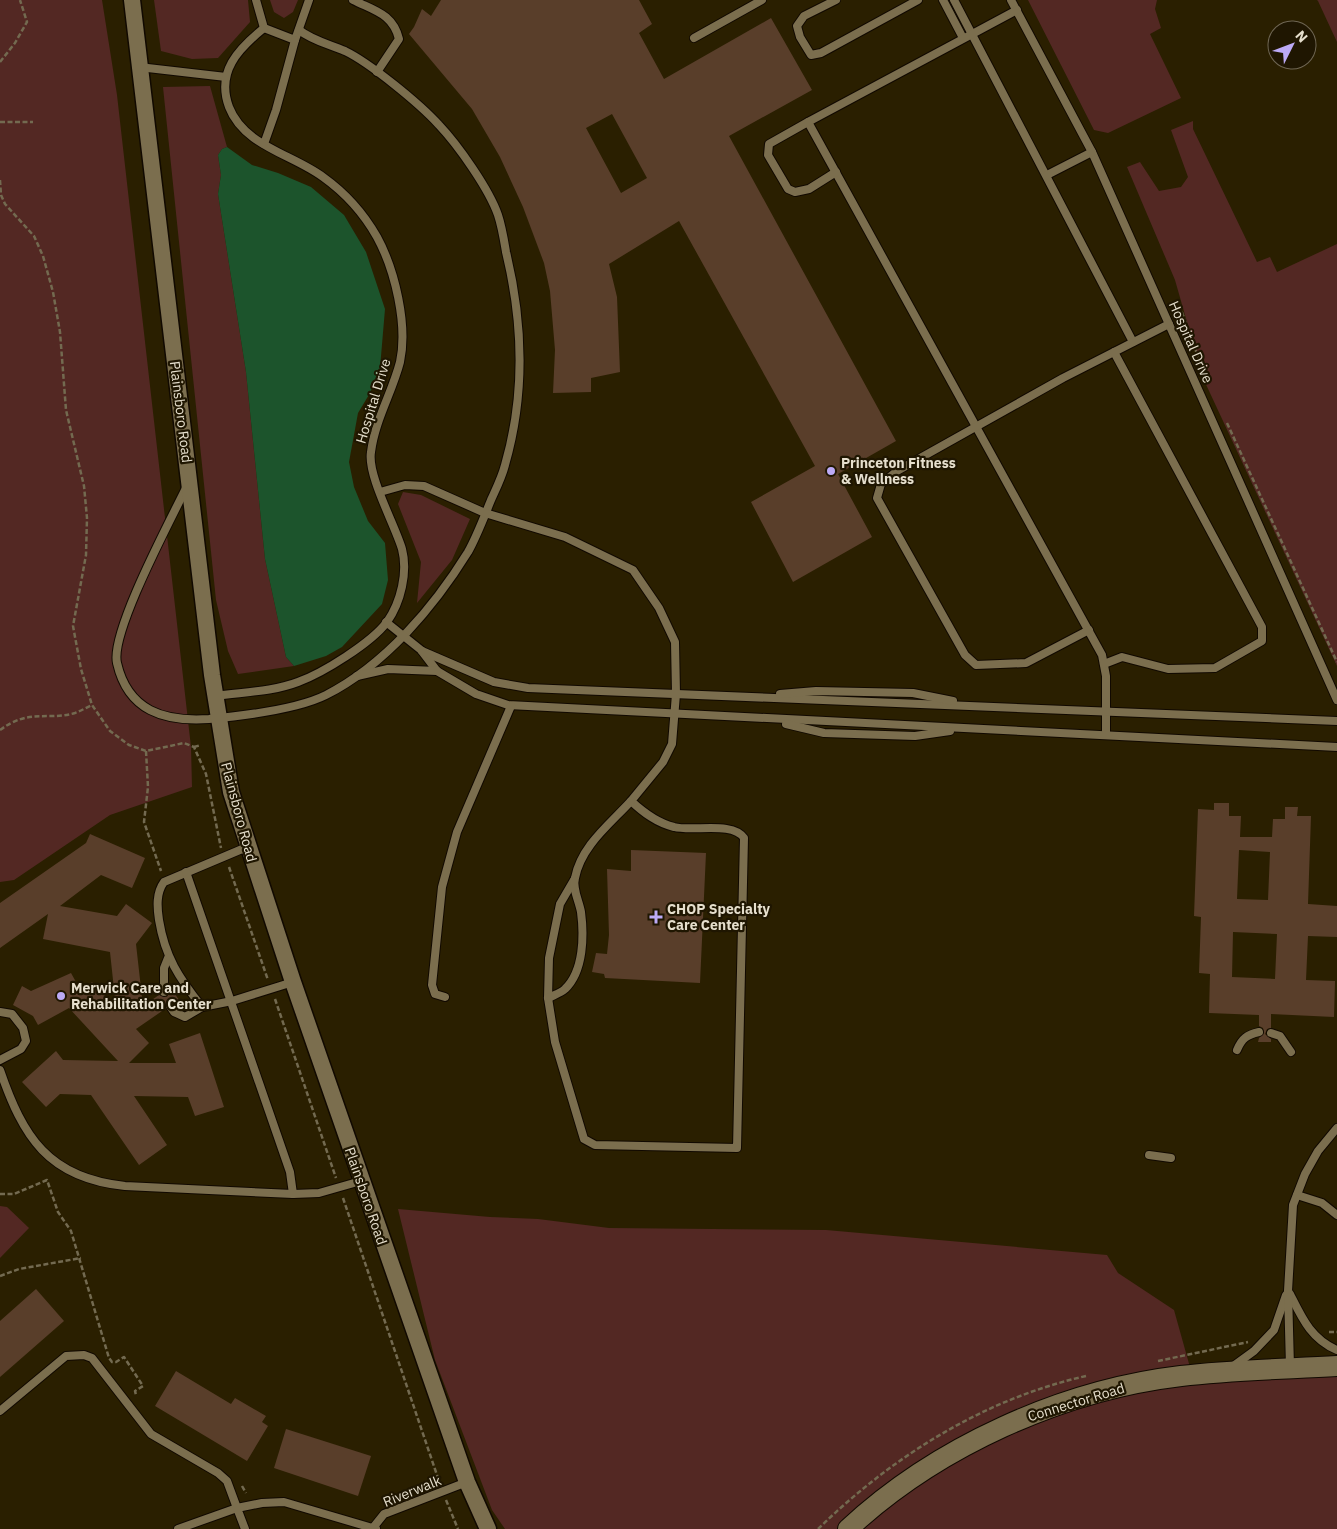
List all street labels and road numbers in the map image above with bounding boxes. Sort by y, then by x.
street label: Hospital Drive [1165,298,1217,386]
street label: Hospital Drive [352,356,395,446]
street label: Plainsboro Road [166,360,196,464]
street label: Plainsboro Road [217,760,261,864]
street label: Plainsboro Road [341,1145,391,1247]
street label: Connector Road [1025,1379,1127,1425]
street label: Riverwalk [380,1471,444,1511]

